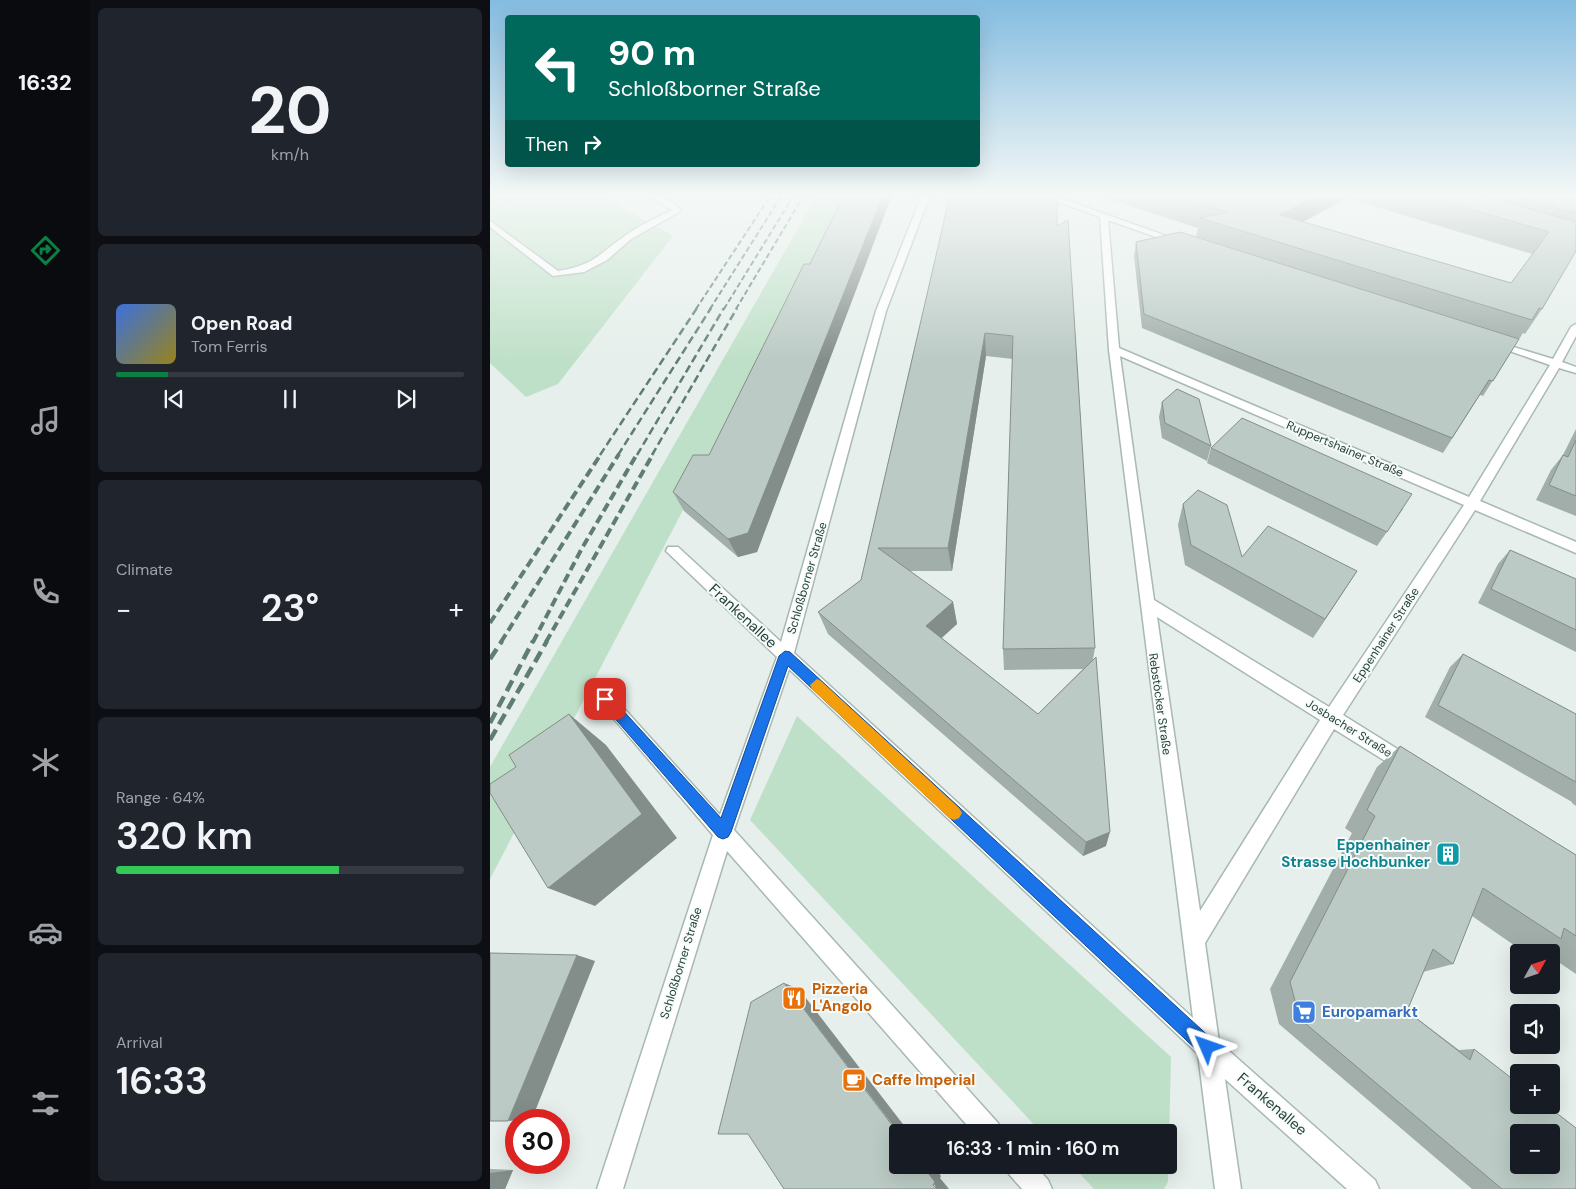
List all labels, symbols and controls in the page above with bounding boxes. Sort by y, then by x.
text: 90 m [608,30,696,76]
icon: left [525,35,590,100]
text: 16:32 [18,68,72,97]
text: 20 [249,69,332,153]
text: Schloßborner Straße [608,74,821,103]
icon: right [578,130,606,158]
text: Then [525,132,568,157]
text: km/h [271,144,309,165]
icon: directions [28,233,63,268]
text: Open Road [191,311,293,336]
text: Tom Ferris [191,336,268,357]
icon: previous [160,385,188,413]
icon: pause [276,385,304,413]
icon: next [392,385,420,413]
icon: music [28,403,63,438]
street label: Ruppertshainer Straße [1284,417,1406,481]
street label: Schloßborner Straße [783,520,831,636]
text: Climate [116,559,173,580]
icon: phone [28,574,63,609]
street label: Frankenallee [705,579,781,653]
text: 23° [261,583,319,633]
street label: Eppenhainer Straße [1349,584,1423,686]
text: − [116,591,131,628]
text: + [449,591,464,628]
street label: Rebstöcker Straße [1145,652,1175,756]
pin [584,678,626,720]
icon: arrive [591,685,619,713]
street label: Josbacher Straße [1303,695,1395,761]
icon: climate [28,745,63,780]
text: Range · 64% [116,787,205,808]
text: 320 km [116,811,253,861]
place label: Eppenhainer Strasse Hochbunker [1281,835,1430,872]
building icon: Eppenhainer Strasse Hochbunker [1435,841,1461,867]
street label: Schloßborner Straße [656,905,706,1021]
icon: car [28,915,63,950]
north arrow [1510,944,1560,994]
map controls [1510,944,1560,1174]
place label: Pizzeria L'Angolo [812,979,872,1016]
restaurant icon: Pizzeria L'Angolo [781,985,807,1011]
supermarket icon: Europamarkt [1291,999,1317,1025]
place label: Europamarkt [1322,1002,1418,1022]
button: sound [1510,1004,1560,1054]
position arrow [1180,1020,1232,1072]
text: Arrival [116,1032,163,1053]
text: 16:33 [116,1056,208,1106]
button: + [1510,1064,1560,1114]
cafe icon: Caffe Imperial [841,1067,867,1093]
street label: Frankenallee [1233,1068,1311,1140]
place label: Caffe Imperial [872,1070,975,1090]
icon: filters [28,1086,63,1121]
speed limit sign: 30 [505,1109,570,1174]
button: − [1510,1124,1560,1174]
text: 16:33 · 1 min · 160 m [947,1136,1119,1161]

